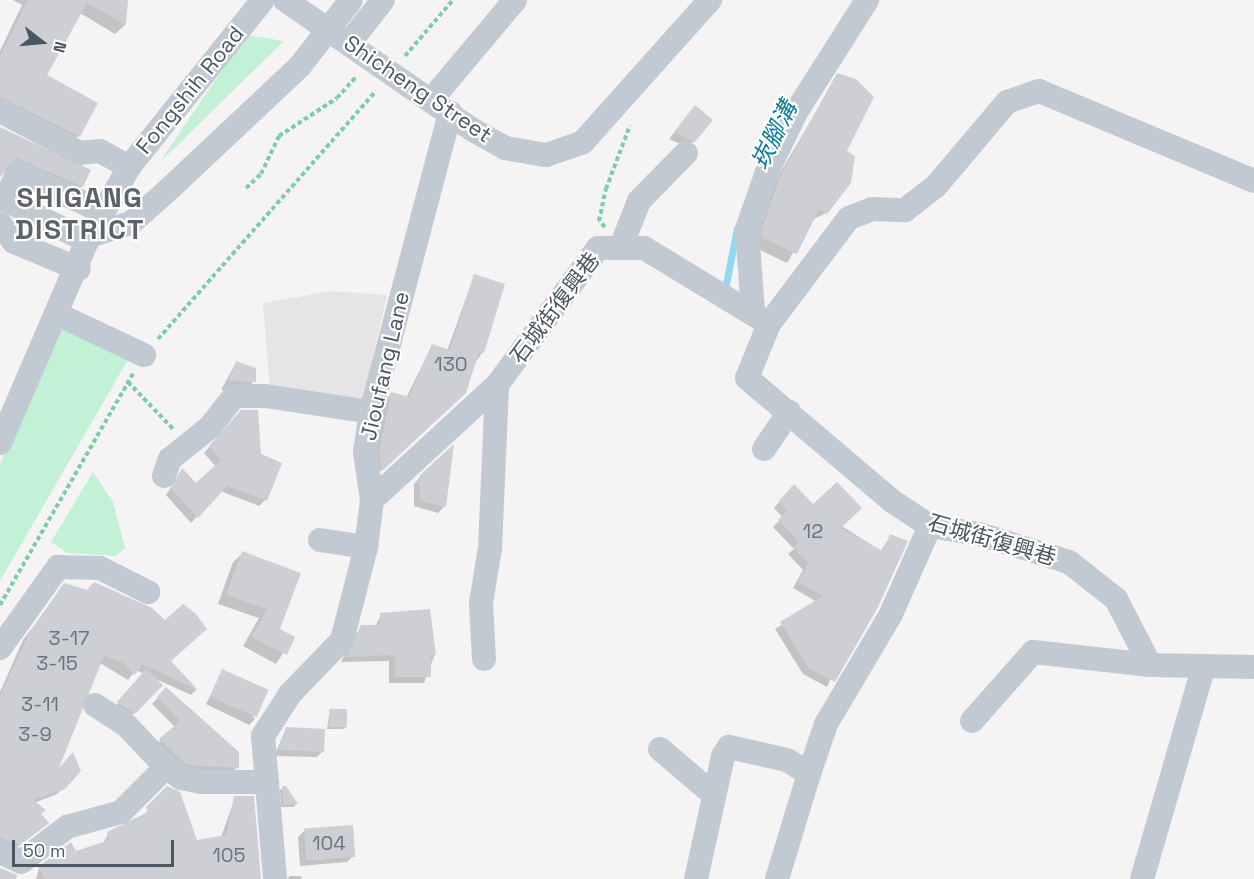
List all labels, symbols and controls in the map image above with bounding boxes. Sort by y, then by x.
north arrow [12,12,72,72]
street label: Fongshih Road [130,21,250,159]
street label: Shicheng Street [339,30,497,148]
text: N [48,39,71,55]
water label: 崁腳溝 [745,96,803,174]
district label: SHIGANG DISTRICT [15,180,145,246]
street label: 石城街復興巷 [505,247,605,369]
street label: Jioufang Lane [355,289,415,443]
house number: 130 [434,352,468,376]
street label: 石城街復興巷 [925,509,1059,571]
house number: 12 [803,519,823,543]
house number: 3-17 [49,626,89,650]
house number: 3-15 [36,651,78,675]
house number: 3-11 [21,692,59,716]
house number: 3-9 [18,722,52,746]
scale bar [15,828,177,866]
house number: 104 [312,831,346,855]
text: 50 m [23,839,65,862]
house number: 105 [212,843,246,867]

